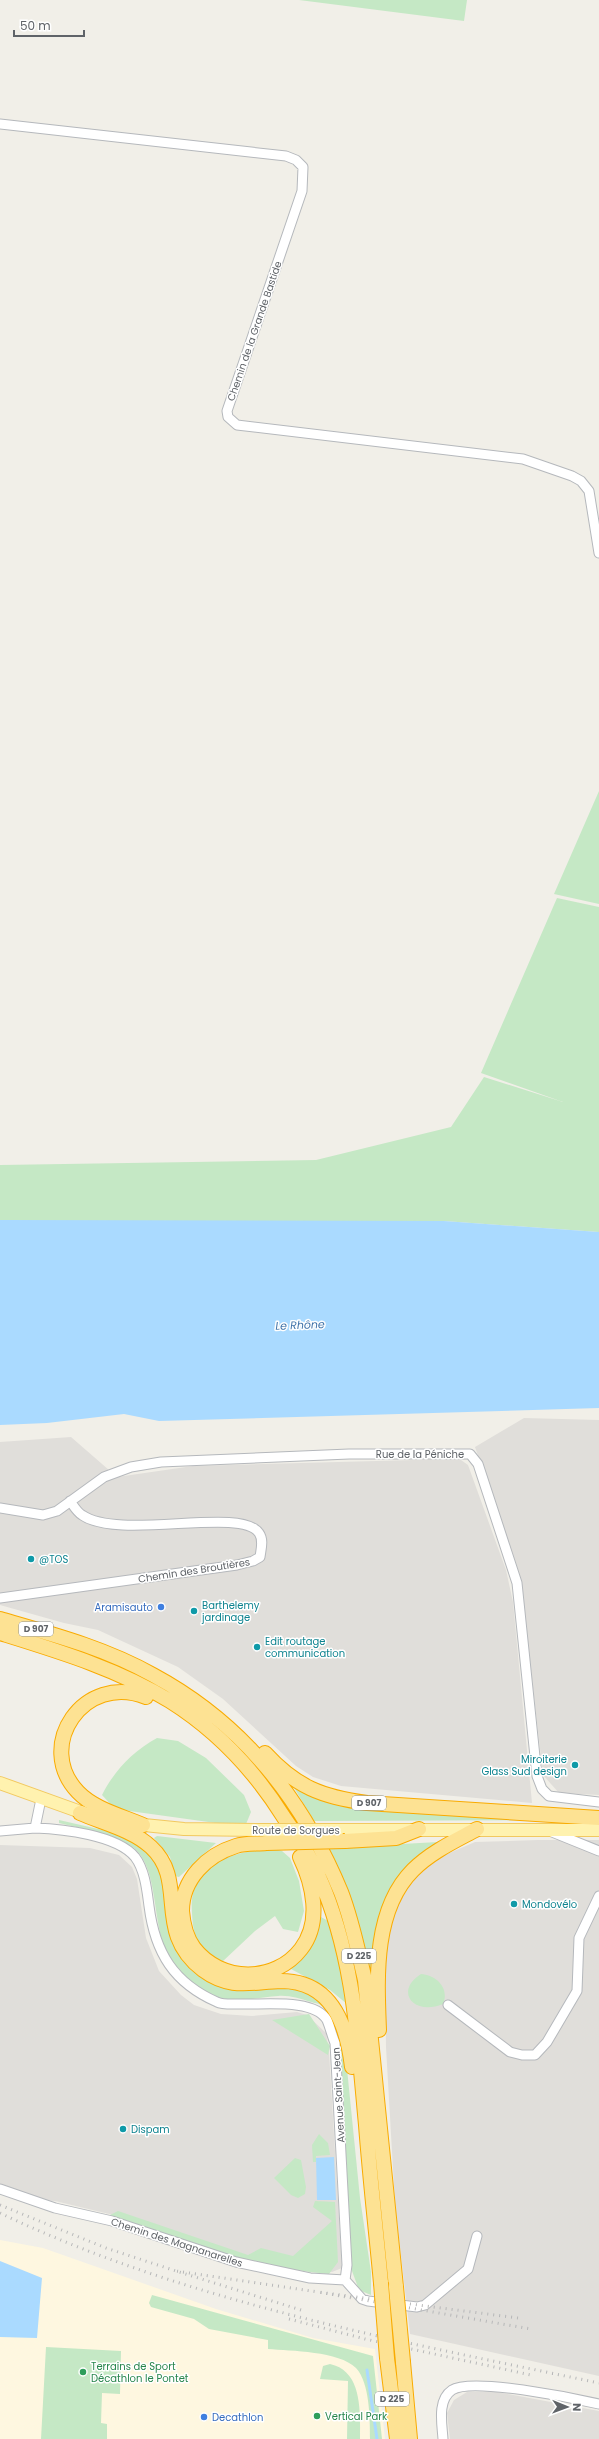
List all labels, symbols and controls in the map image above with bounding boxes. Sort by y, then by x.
scale bar [14,12,84,38]
text: 50 m [20,17,51,34]
street label: Chemin de la Grande Bastide [223,259,286,403]
water label: Le Rhône [275,1316,325,1334]
street label: Rue de la Péniche [376,1447,464,1462]
place label: @TOS [39,1552,68,1567]
marker: @TOS [26,1554,36,1564]
street label: Chemin des Broutières [137,1554,251,1587]
place label: Barthelemy jardinage [201,1598,260,1625]
place label: Aramisauto [95,1600,153,1615]
marker: Aramisauto [156,1602,166,1612]
marker: Barthelemy jardinage [189,1606,199,1616]
road number: D 907 [19,1622,53,1636]
place label: Edit routage communication [265,1634,345,1661]
marker: Edit routage communication [252,1642,262,1652]
place label: Miroiterie Glass Sud design [481,1752,567,1779]
marker: Miroiterie Glass Sud design [570,1760,580,1770]
road number: D 907 [352,1796,386,1810]
street label: Route de Sorgues [252,1823,340,1838]
place label: Mondovélo [522,1897,577,1912]
marker: Mondovélo [509,1899,519,1909]
road number: D 225 [342,1949,376,1963]
street label: Avenue Saint-Jean [329,2047,348,2143]
place label: Dispam [131,2122,170,2137]
marker: Dispam [118,2124,128,2134]
street label: Chemin des Magnanarelles [109,2214,245,2271]
place label: Terrains de Sport Décathlon le Pontet [91,2359,189,2386]
marker: Terrains de Sport Décathlon le Pontet [78,2367,88,2377]
north arrow [547,2387,587,2427]
road number: D 225 [375,2392,409,2406]
text: N [569,2403,585,2411]
place label: Vertical Park [325,2409,388,2424]
place label: Decathlon [212,2410,263,2425]
marker: Vertical Park [312,2411,322,2421]
marker: Decathlon [199,2412,209,2422]

